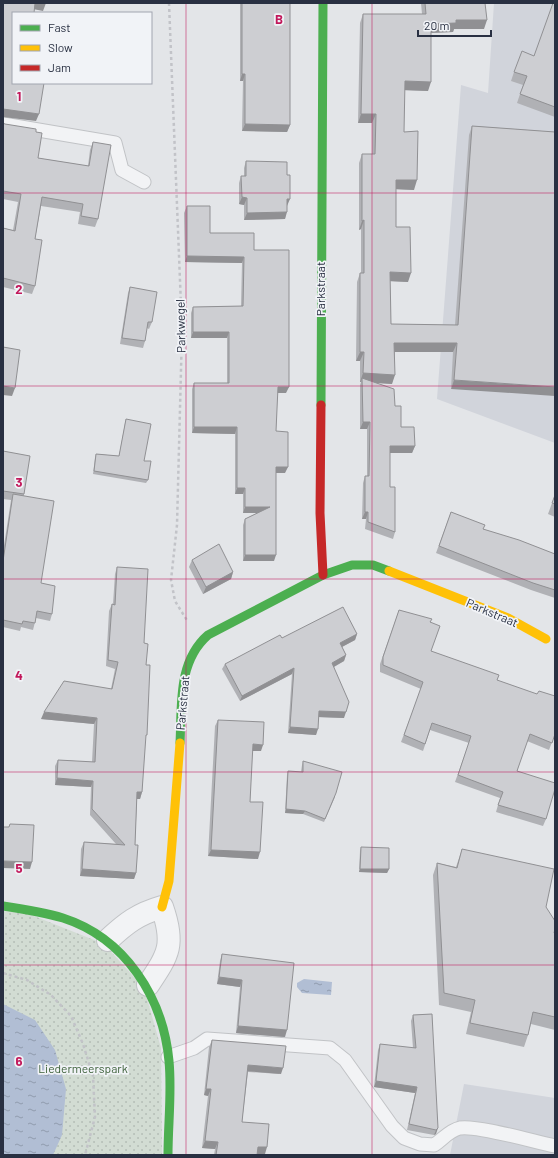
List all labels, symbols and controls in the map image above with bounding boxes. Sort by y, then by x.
text: B [275,11,283,27]
legend [12,12,152,84]
scale bar [418,12,491,38]
text: 20 m [424,18,450,32]
text: Fast [48,20,71,34]
text: Slow [48,40,73,54]
text: Jam [48,60,71,74]
text: 1 [17,88,21,104]
street label: Parkstraat [313,262,327,316]
text: 2 [15,281,23,297]
street label: Parkwegel [173,299,187,353]
text: 3 [15,474,23,490]
street label: Parkstraat [465,595,520,629]
text: 4 [15,667,23,683]
street label: Parkstraat [173,675,191,731]
text: 5 [15,860,23,876]
text: 6 [16,1053,23,1069]
park label: Liedermeerspark [38,1061,128,1075]

